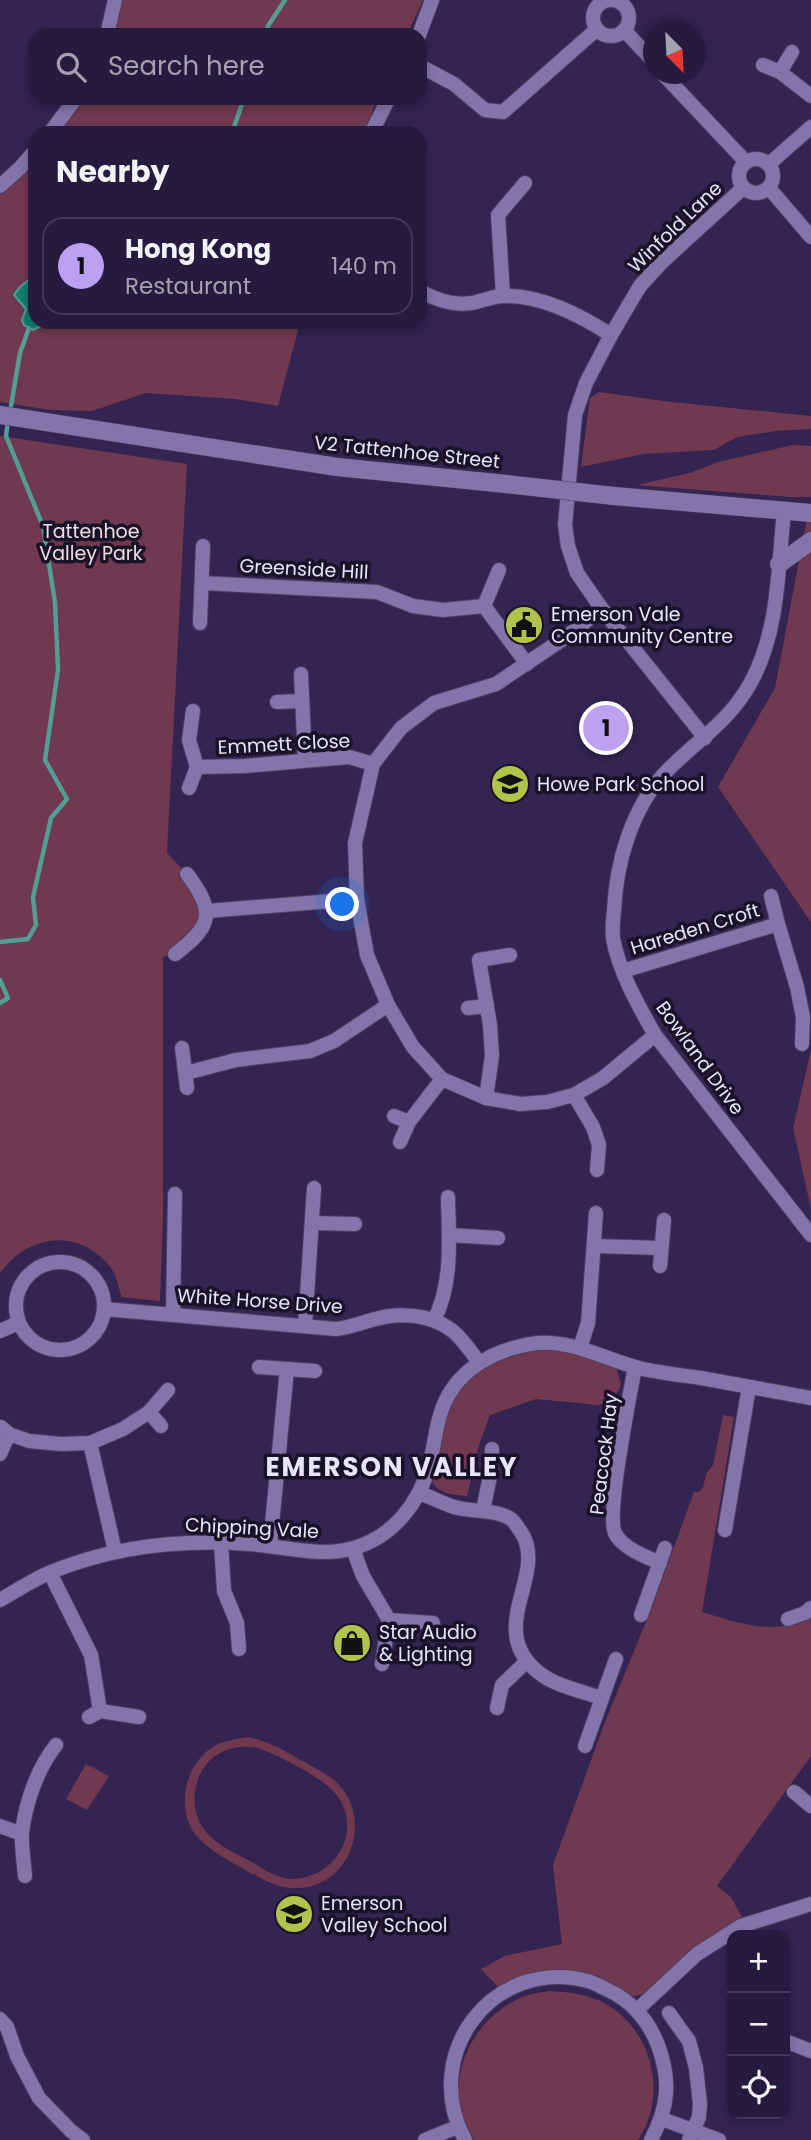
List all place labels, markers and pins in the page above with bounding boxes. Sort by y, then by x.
place label: Emerson Vale Community Centre [551,601,733,650]
public building icon: Emerson Vale Community Centre [503,604,545,646]
pin: 1 [583,702,629,754]
school or university icon: Howe Park School [489,763,531,805]
place label: Howe Park School [537,771,704,798]
place label: Star Audio & Lighting [379,1619,477,1668]
shop icon: Star Audio & Lighting [331,1622,373,1664]
place label: Emerson Valley School [321,1890,447,1939]
school or university icon: Emerson Valley School [273,1893,315,1935]

